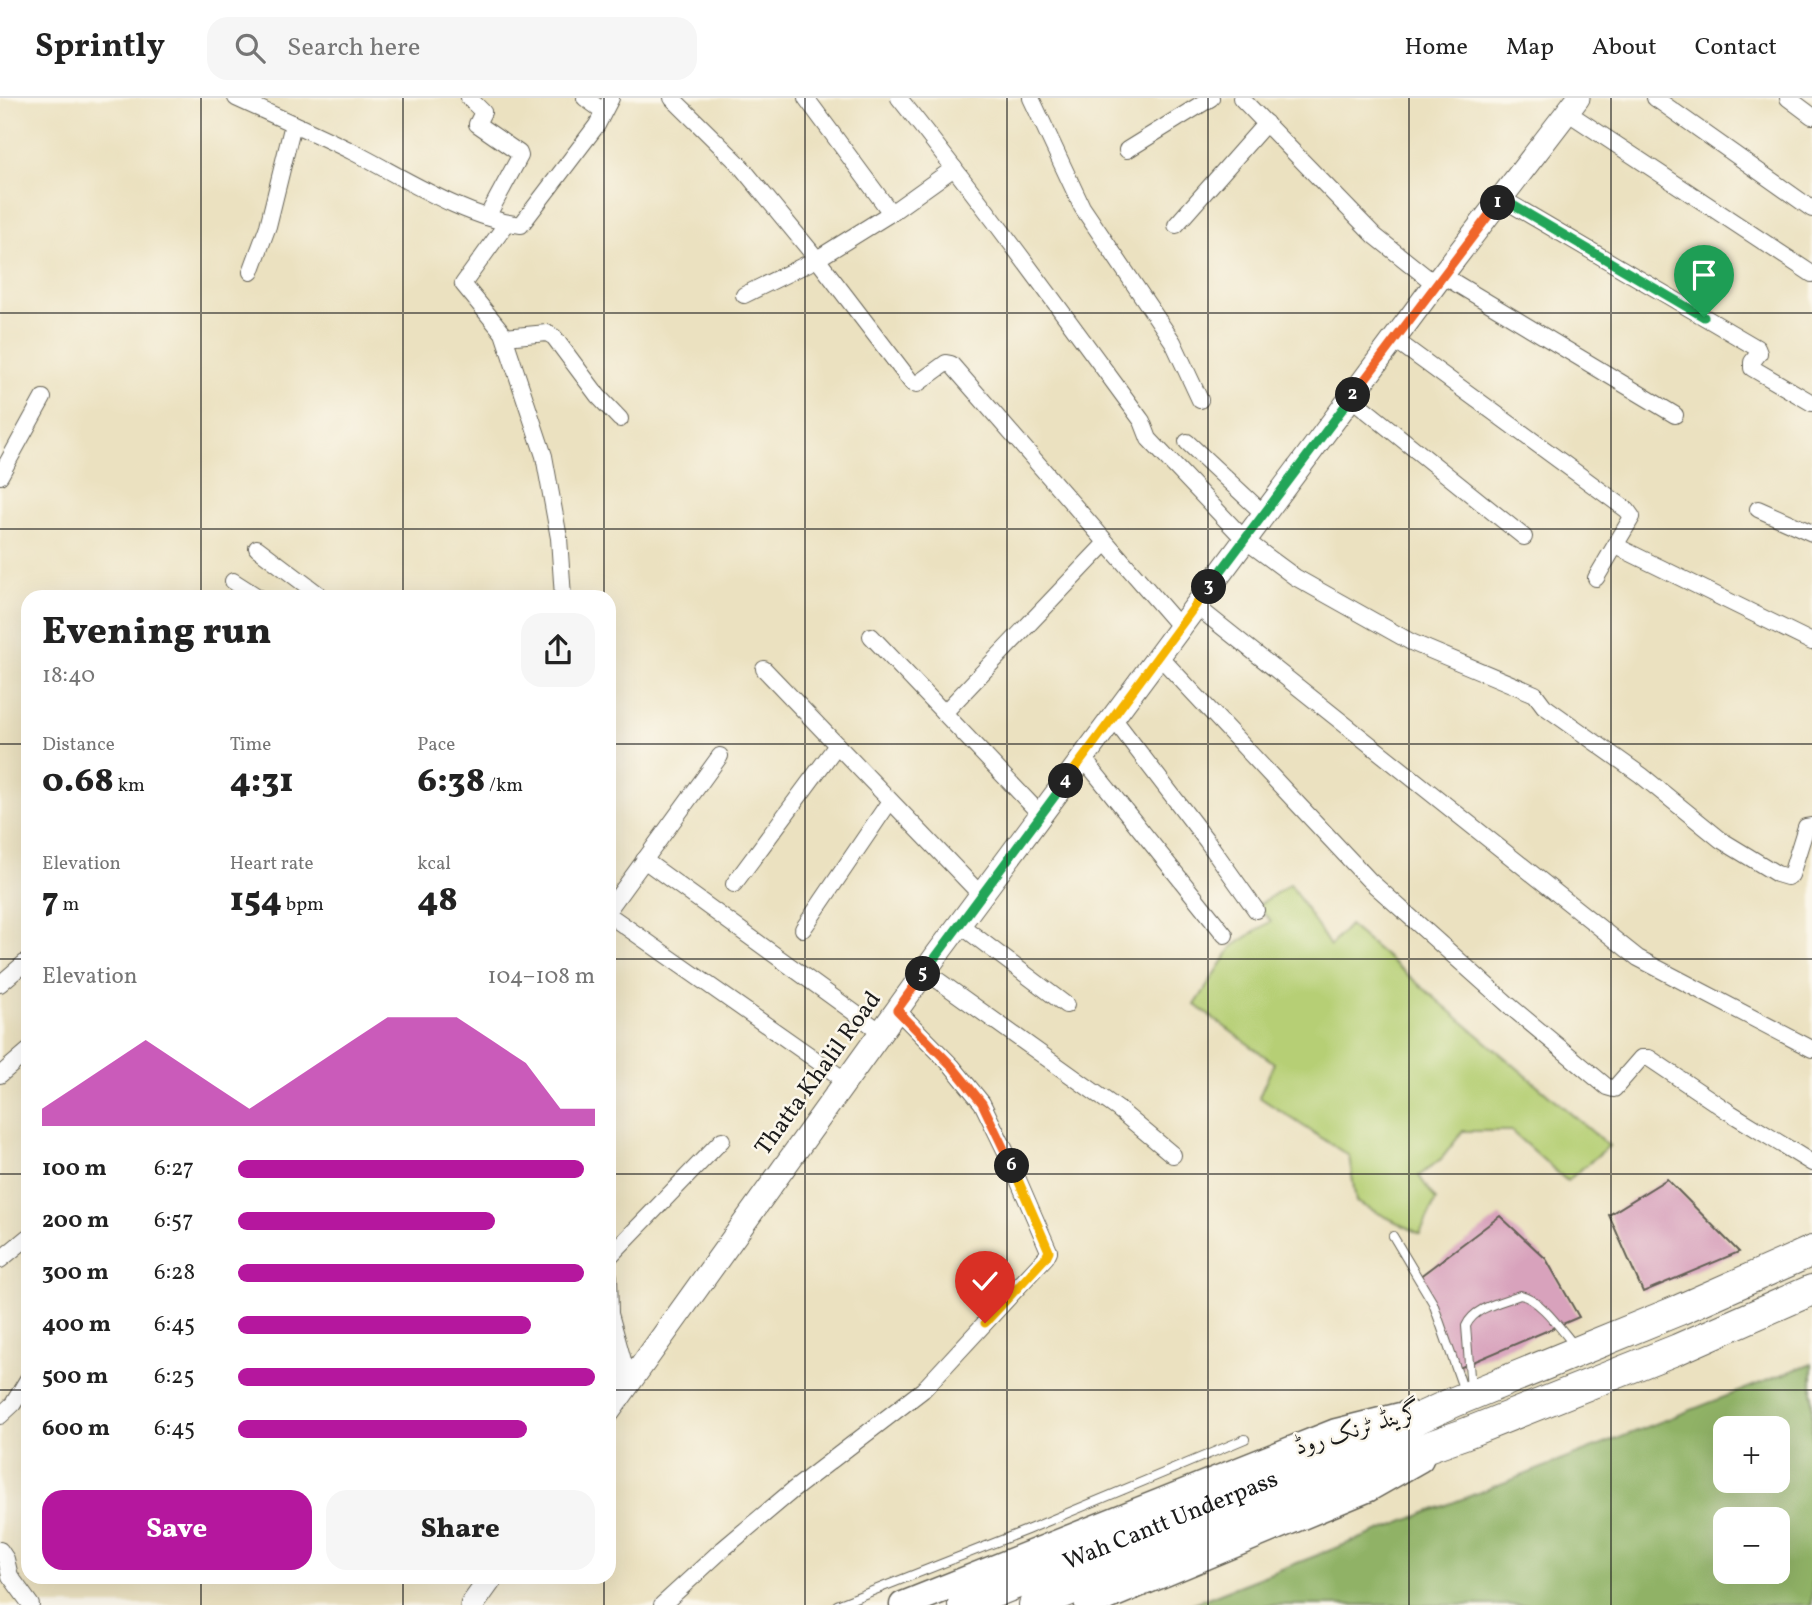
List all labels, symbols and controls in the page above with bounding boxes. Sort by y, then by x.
search box [207,17,697,80]
text: Sprintly [35,25,165,71]
icon: search [231,29,269,67]
text: Search here [287,30,420,66]
text: Home [1404,31,1468,65]
text: Map [1506,31,1554,65]
text: About [1592,31,1657,65]
text: Contact [1695,31,1777,65]
pin: 1 [1480,186,1516,220]
text: 1 [1494,189,1501,215]
pin [1674,245,1734,317]
icon: arrive [1685,256,1723,294]
pin: 2 [1336,378,1370,412]
text: 2 [1348,381,1357,407]
pin: 3 [1192,570,1226,604]
text: 3 [1204,573,1213,599]
text: Evening run [42,607,272,660]
button: share [521,613,595,687]
text: 18:40 [42,660,95,692]
text: Distance [42,732,115,758]
text: Time [230,732,271,758]
text: Pace [417,732,455,758]
text: 0.68 [42,758,114,806]
text: 4:31 [230,758,294,806]
text: 6:38 [417,758,485,806]
pin: 4 [1048,764,1084,798]
text: 4 [1060,767,1071,793]
text: km [114,773,145,799]
text: /km [485,773,523,799]
text: Elevation [42,851,121,877]
text: Heart rate [230,851,314,877]
text: kcal [417,851,451,877]
text: 7 [42,877,59,925]
text: 154 [230,877,282,925]
text: 48 [417,877,458,925]
text: m [59,892,79,918]
text: bpm [282,892,324,918]
pin: 5 [906,956,940,992]
text: 5 [918,960,927,986]
text: Elevation [42,961,138,993]
text: 104–108 m [488,961,595,993]
street label: Thatta Khalil Road [748,985,890,1163]
pin: 6 [995,1148,1030,1184]
text: 6 [1006,1152,1017,1178]
text: 100 m [42,1153,107,1185]
text: 6:27 [154,1153,194,1185]
text: 200 m [42,1205,109,1237]
text: 6:57 [154,1205,193,1237]
pin [955,1251,1015,1323]
text: 300 m [42,1257,109,1289]
text: 6:28 [154,1257,195,1289]
icon: check [966,1262,1004,1300]
text: 400 m [42,1309,111,1341]
text: 6:45 [154,1309,195,1341]
text: 500 m [42,1361,108,1393]
text: 6:25 [154,1361,194,1393]
street label: گرینڈ ٹرنک روڈ [1290,1394,1425,1465]
text: 600 m [42,1413,110,1445]
text: 6:45 [154,1413,195,1445]
map controls [1713,1416,1790,1584]
button: + [1713,1416,1790,1493]
street label: Wah Cantt Underpass [1058,1463,1283,1580]
button: Save [42,1490,312,1570]
button: Share [326,1490,595,1570]
button: − [1713,1507,1790,1584]

